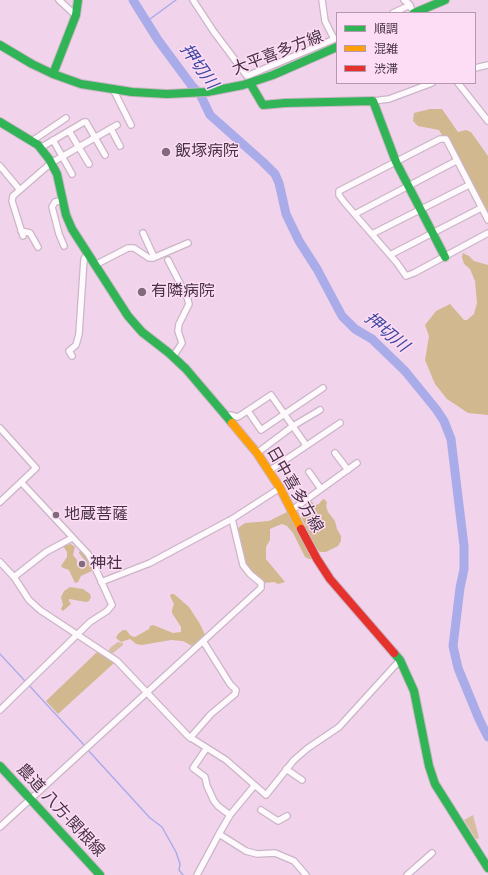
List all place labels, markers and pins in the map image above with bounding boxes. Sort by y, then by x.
place label: 飯塚病院 [175,142,239,162]
marker: 飯塚病院 [160,146,172,158]
place label: 有隣病院 [151,282,215,302]
marker: 有隣病院 [136,286,148,298]
place label: 地蔵菩薩 [64,505,128,525]
marker: 地蔵菩薩 [51,510,61,520]
place label: 神社 [90,554,122,574]
marker: 神社 [77,559,87,569]

